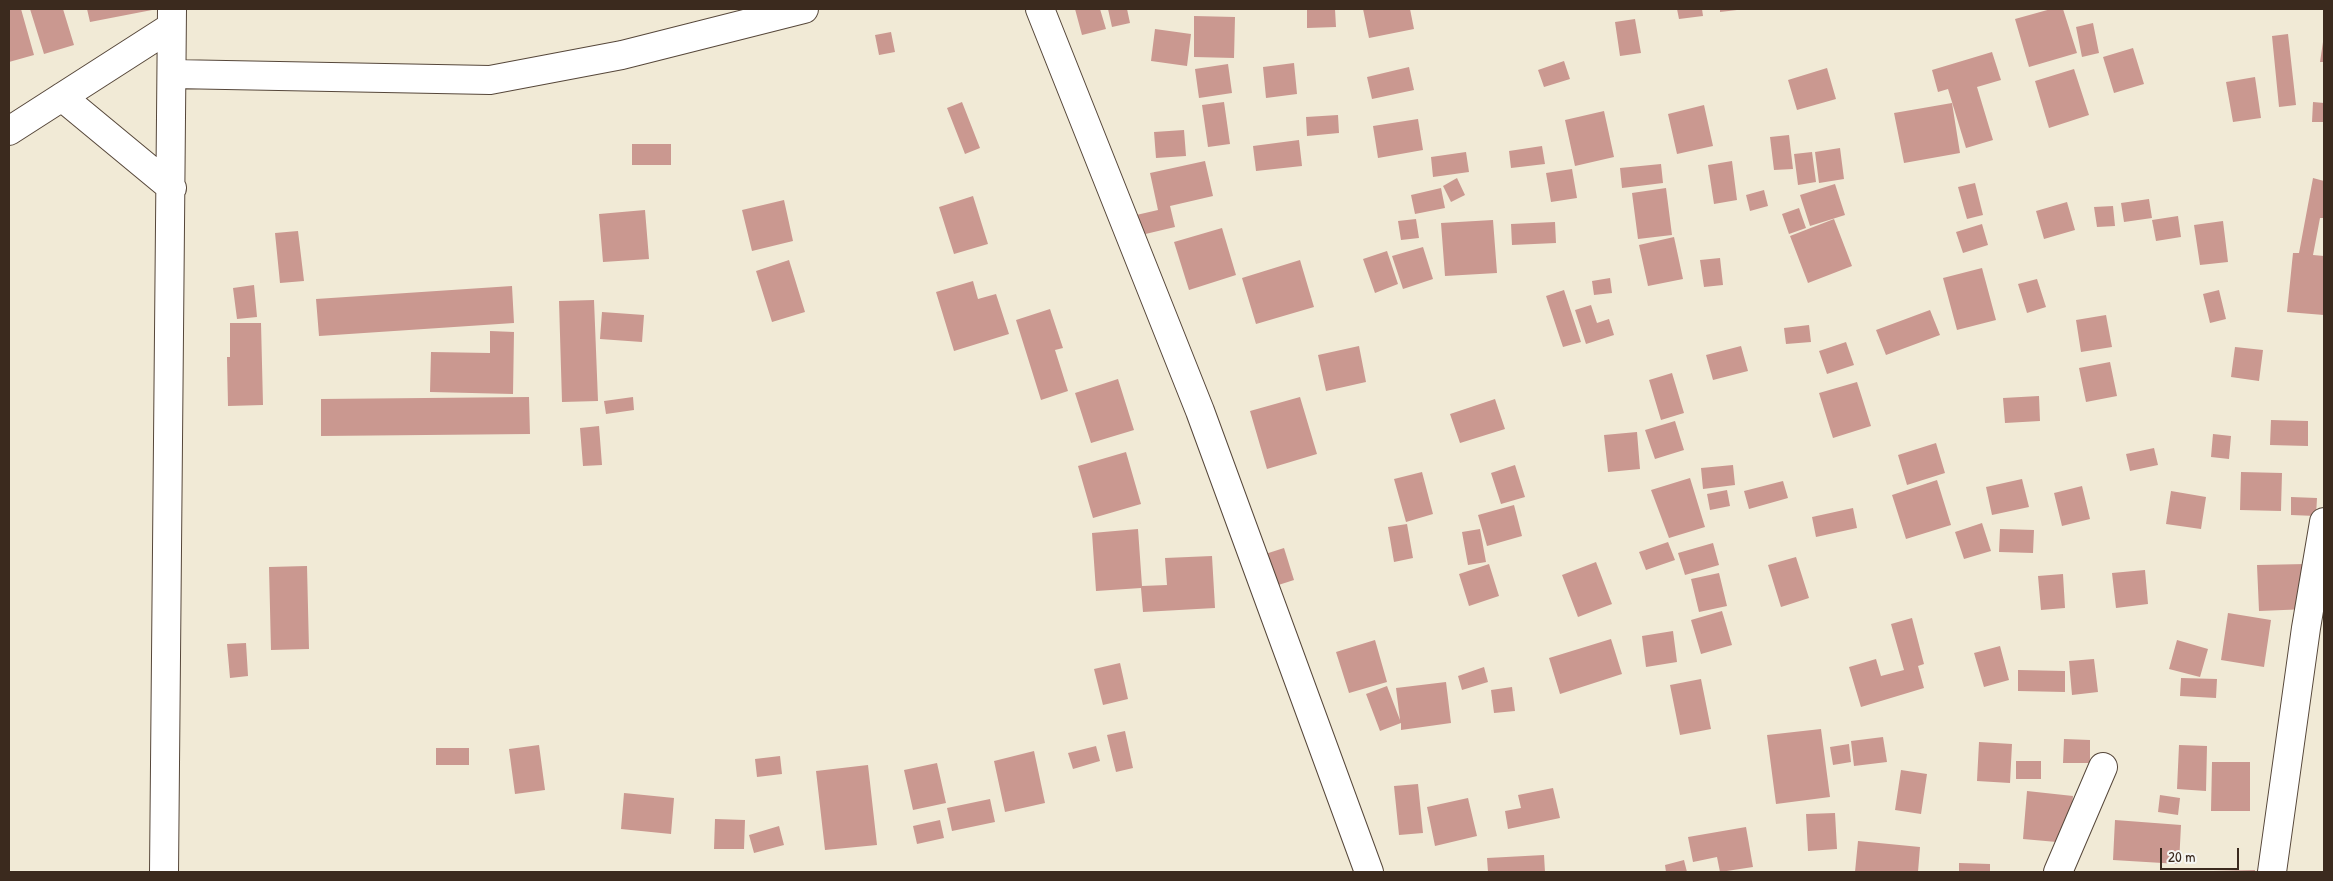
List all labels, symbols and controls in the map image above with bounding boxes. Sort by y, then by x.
scale bar [2163,838,2242,870]
text: 20 m [2168,846,2195,867]

